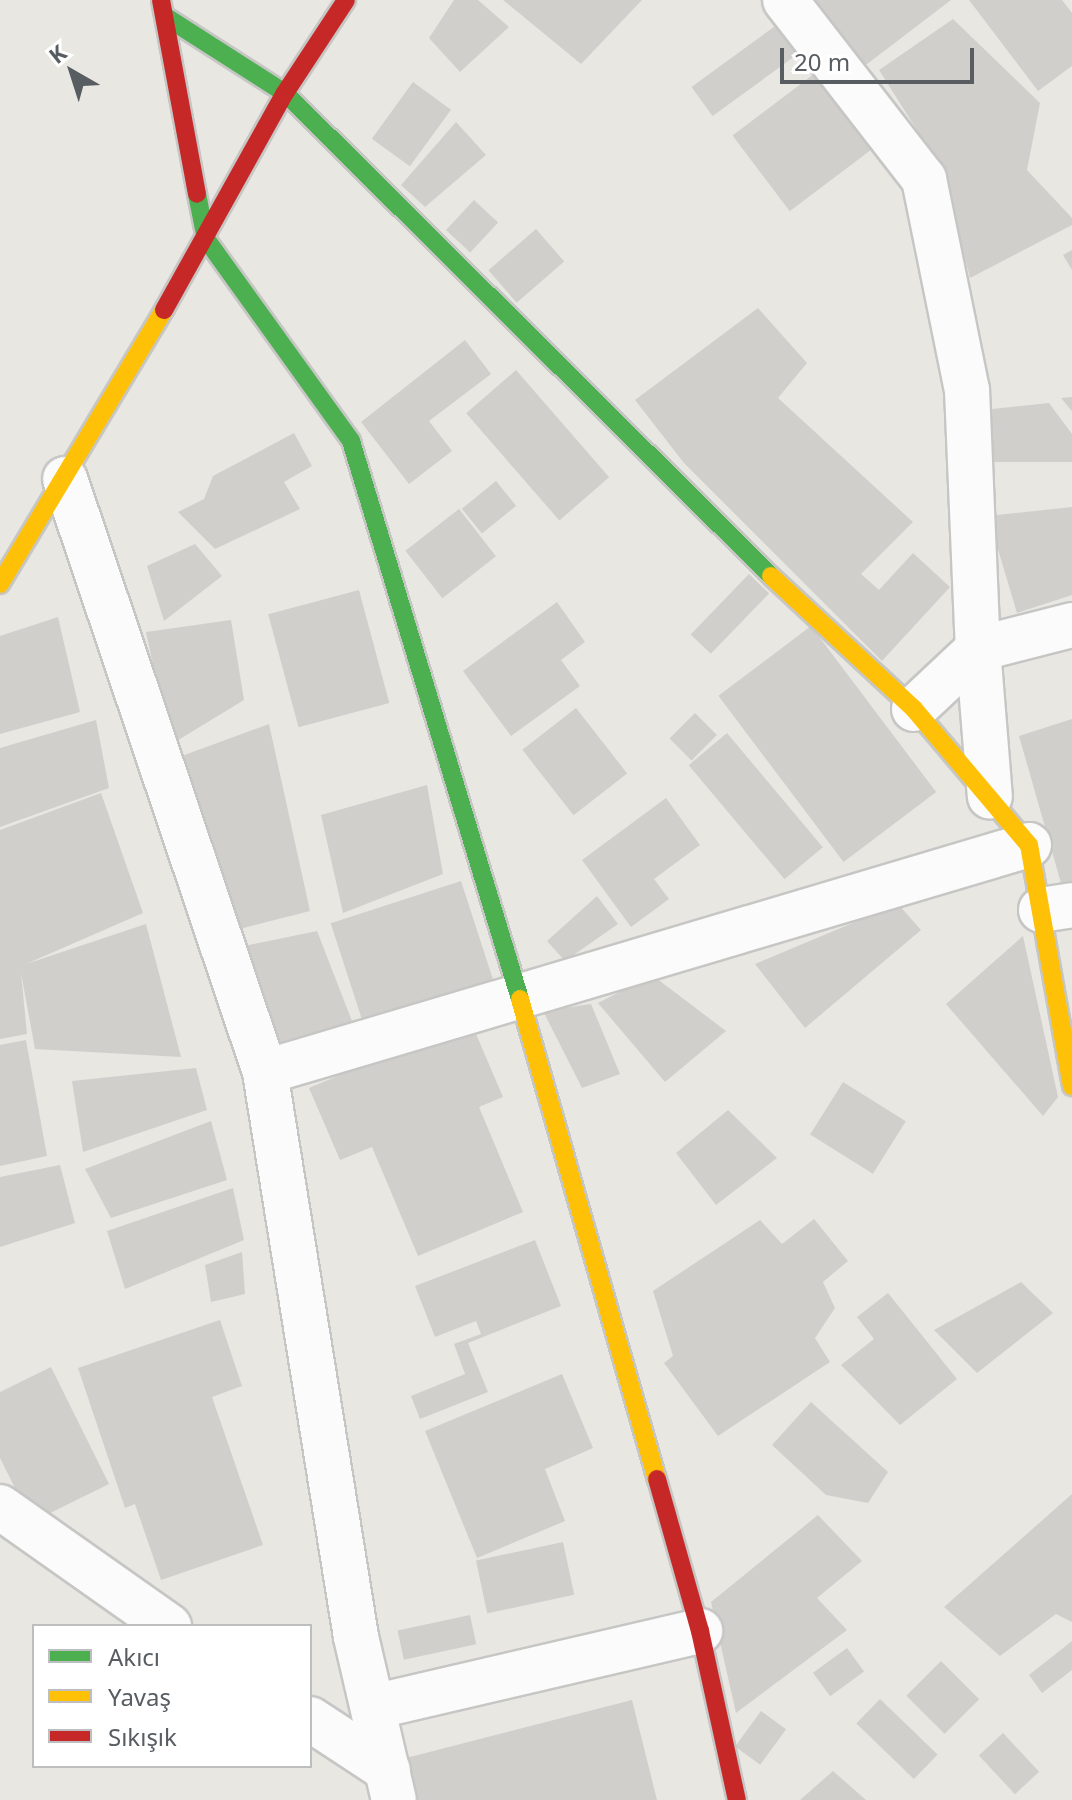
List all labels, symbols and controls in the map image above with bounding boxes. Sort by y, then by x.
north arrow [32,32,112,112]
scale bar [784,32,978,82]
text: K [42,37,72,70]
text: 20 m [794,45,850,78]
legend [32,1624,312,1768]
text: Akıcı [108,1640,160,1673]
text: Yavaş [108,1680,171,1713]
text: Sıkışık [108,1720,177,1753]

